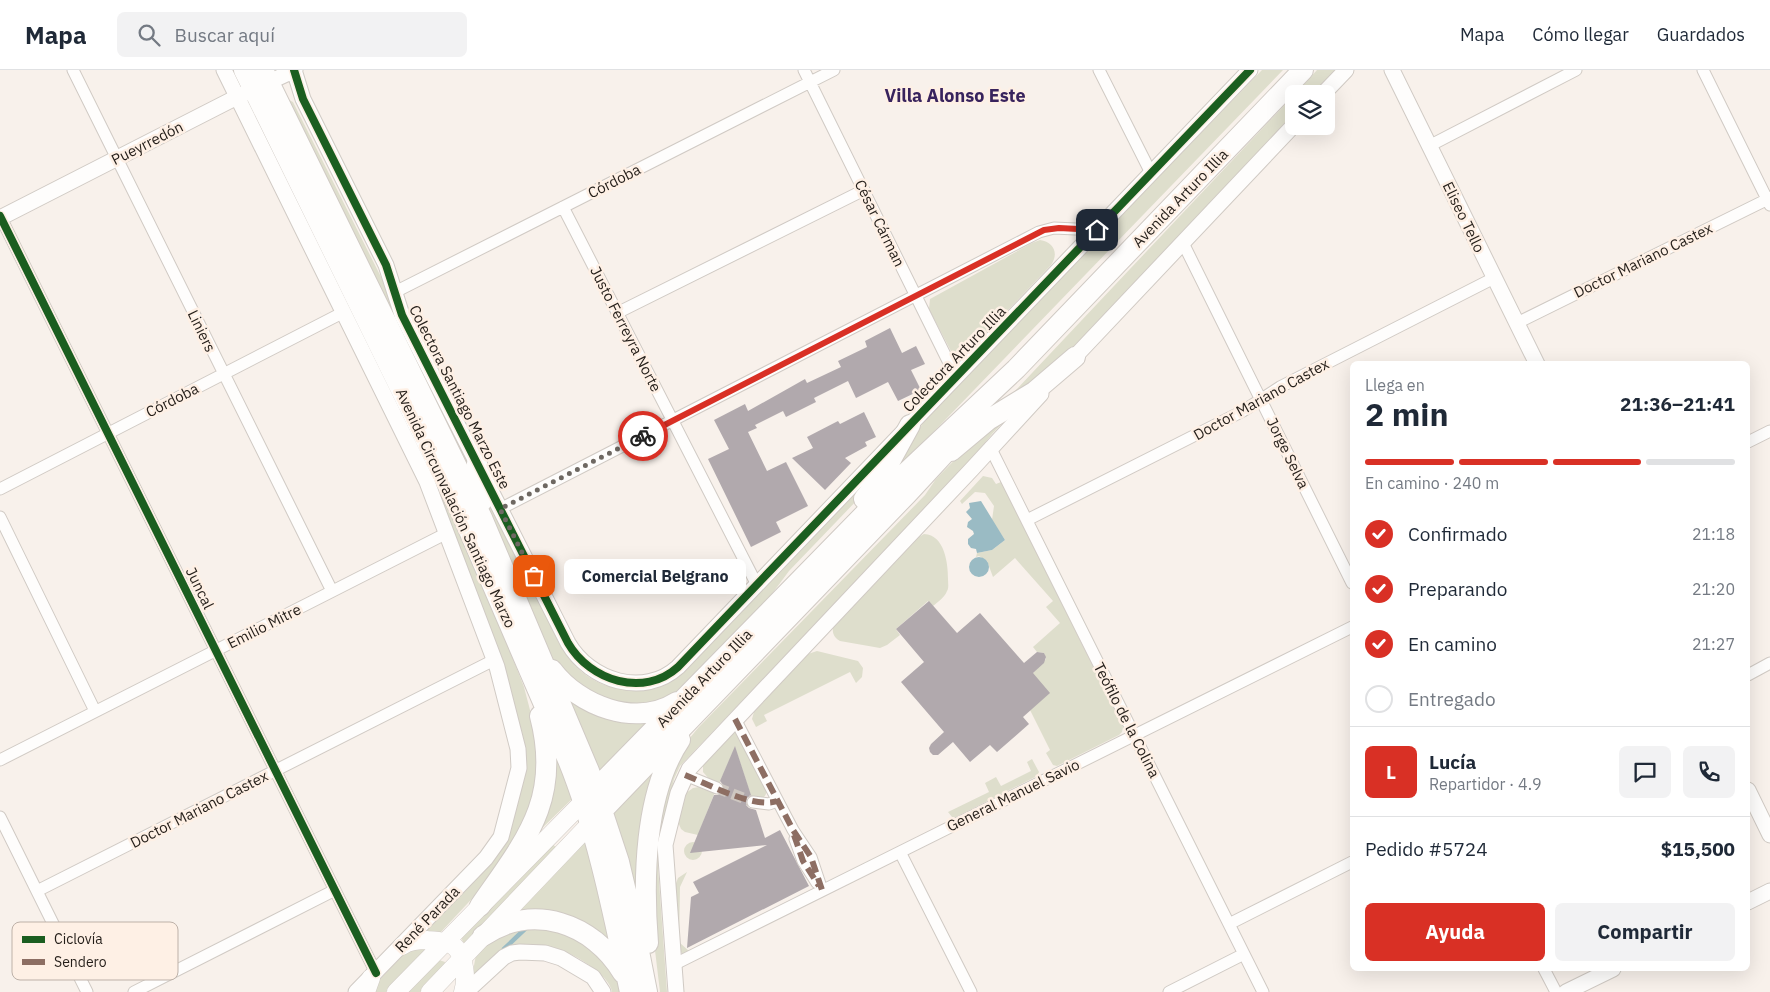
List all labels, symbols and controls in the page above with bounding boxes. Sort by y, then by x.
search box [117,12,467,57]
text: Mapa [25,19,87,51]
icon: search [135,21,163,49]
text: Buscar aquí [175,23,275,47]
text: Mapa [1460,23,1504,46]
text: Cómo llegar [1532,23,1629,46]
text: Guardados [1657,23,1745,46]
district label: Villa Alonso Este [884,84,1026,107]
map controls [1285,85,1335,135]
button: layers [1285,85,1335,135]
street label: Pueyrredón [108,117,186,169]
street label: Avenida Arturo Illia [1128,145,1232,251]
street label: Córdoba [584,160,644,202]
street label: César Cárman [851,176,909,270]
street label: Eliseo Tello [1439,179,1489,255]
pin [1076,209,1118,251]
icon: home [1083,216,1111,244]
street label: Doctor Mariano Castex [1571,218,1716,302]
street label: Justo Ferreyra Norte [586,263,666,395]
street label: Colectora Santiago Marzo Este [405,302,515,492]
street label: Colectora Arturo Illia [898,302,1010,416]
street label: Liniers [184,307,220,355]
street label: Doctor Mariano Castex [1190,354,1332,444]
text: Llega en [1365,375,1425,395]
street label: Córdoba [142,379,202,421]
street label: Avenida Circunvalación Santiago Marzo [392,385,520,631]
text: 21:36–21:41 [1620,392,1735,416]
text: 2 min [1365,393,1449,435]
courier [618,411,668,461]
street label: Jorge Selva [1263,414,1313,492]
icon: bike [629,422,657,450]
text: En camino · 240 m [1365,473,1499,493]
icon: check [1365,520,1393,548]
text: Confirmado [1408,522,1507,546]
text: 21:18 [1692,524,1735,544]
pin [513,555,555,597]
callout: Comercial Belgrano [564,558,746,594]
icon: bag [520,562,548,590]
street label: Juncal [182,564,218,612]
text: Comercial Belgrano [582,566,728,586]
icon: check [1365,575,1393,603]
text: Preparando [1408,577,1507,601]
text: 21:20 [1692,579,1735,599]
street label: Emilio Mitre [224,599,304,653]
street label: Avenida Arturo Illia [652,625,756,731]
icon: check [1365,630,1393,658]
text: En camino [1408,632,1497,656]
text: 21:27 [1692,634,1735,654]
street label: Teófilo de la Colina [1090,659,1164,781]
text: Entregado [1408,687,1496,711]
button: chat [1619,746,1671,798]
button: phone [1683,746,1735,798]
text: Lucía [1429,750,1476,774]
street label: General Manuel Savio [943,755,1083,835]
text: L [1386,760,1396,784]
street label: Doctor Mariano Castex [127,766,271,852]
text: Repartidor · 4.9 [1429,774,1542,794]
text: Pedido #5724 [1365,837,1488,861]
text: $15,500 [1661,837,1735,861]
street label: René Parada [391,882,463,956]
button: Ayuda [1365,903,1545,961]
button: Compartir [1555,903,1735,961]
legend [12,922,178,980]
text: Ciclovía [54,930,103,948]
text: Sendero [54,953,107,971]

